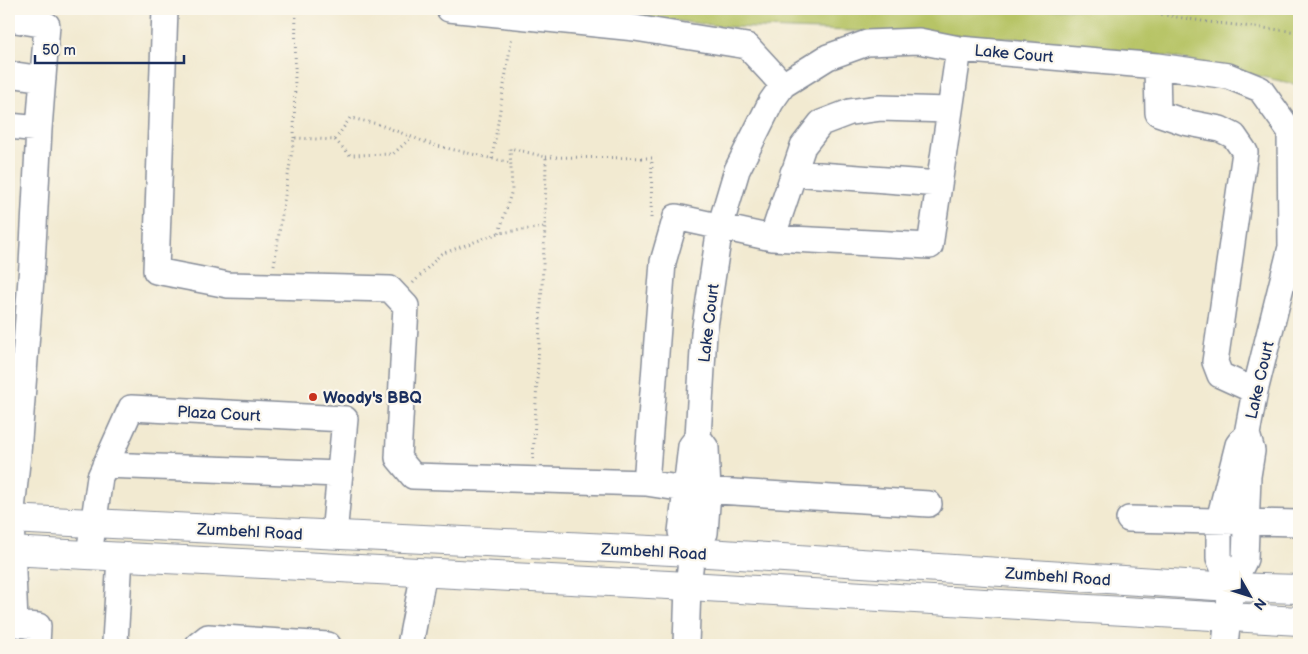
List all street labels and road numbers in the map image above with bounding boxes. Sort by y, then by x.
street label: Lake Court [974,42,1054,67]
street label: Lake Court [695,283,724,364]
street label: Lake Court [1242,340,1279,421]
street label: Plaza Court [177,403,261,426]
street label: Zumbehl Road [196,520,303,545]
street label: Zumbehl Road [600,540,707,565]
street label: Zumbehl Road [1004,564,1111,591]

